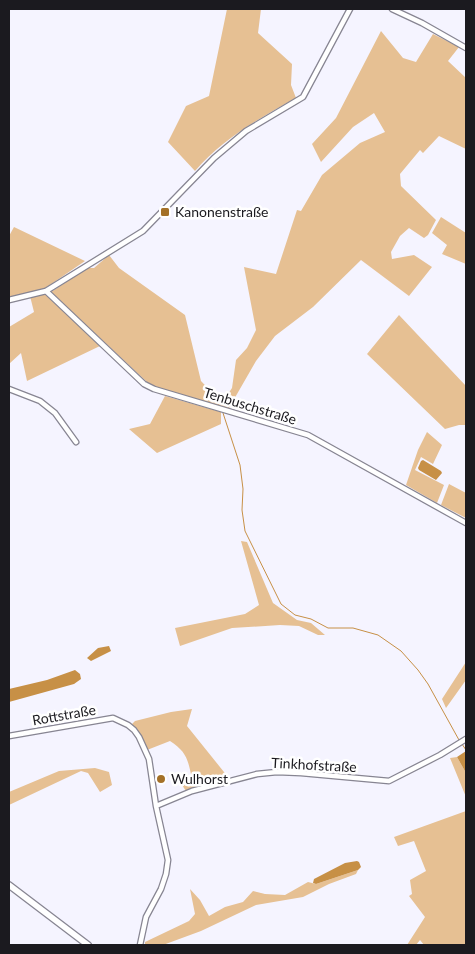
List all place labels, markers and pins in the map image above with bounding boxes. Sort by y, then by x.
place label: Kanonenstraße [175,203,269,220]
marker: Kanonenstraße [159,206,171,218]
place label: Wulhorst [171,770,228,787]
marker: Wulhorst [155,773,167,785]

